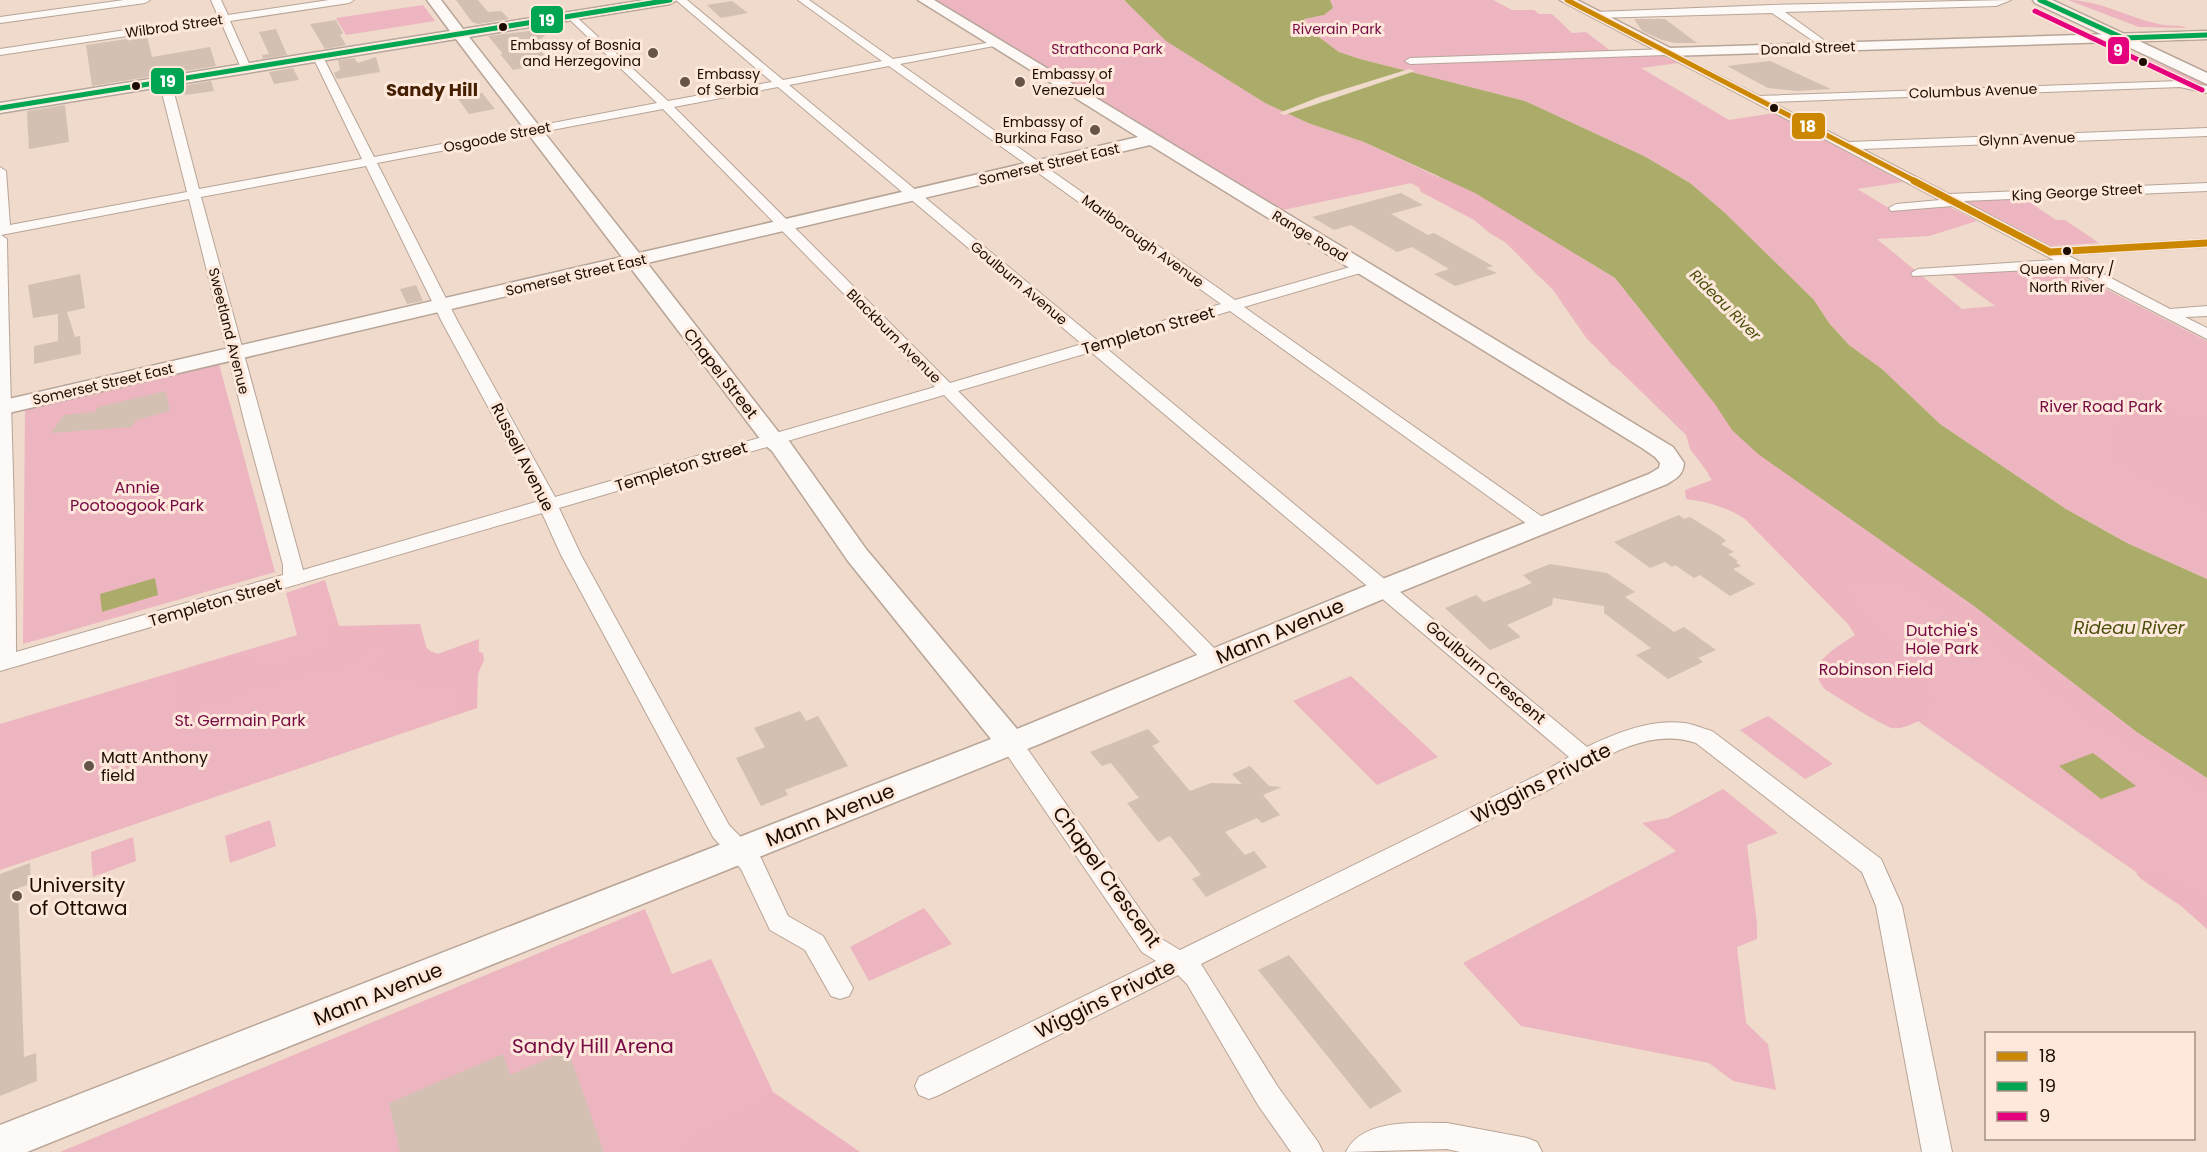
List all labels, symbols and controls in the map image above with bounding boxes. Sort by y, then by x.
line badge: 19 [530,5,564,34]
street label: Wilbrod Street [124,9,224,43]
text: 19 [539,9,555,32]
park label: Riverain Park [1292,19,1382,39]
unlabelled marker [497,21,509,33]
place label: Embassy of Bosnia and Herzegovina [510,35,641,71]
street label: Donald Street [1760,36,1856,60]
line badge: 9 [2107,36,2130,65]
park label: Strathcona Park [1051,39,1164,59]
text: 9 [2113,39,2123,62]
marker: Embassy of Bosnia and Herzegovina [646,46,660,60]
unlabelled marker [2137,56,2149,68]
place label: Embassy of Serbia [697,64,760,100]
place label: Embassy of Venezuela [1032,64,1113,100]
line badge: 19 [150,67,185,95]
text: 19 [160,70,176,93]
marker: Embassy of Serbia [678,75,692,89]
marker: Embassy of Venezuela [1013,75,1027,89]
district label: Sandy Hill [386,77,478,102]
street label: Columbus Avenue [1908,79,2038,103]
unlabelled marker [130,80,142,92]
unlabelled marker [1768,102,1780,114]
place label: Embassy of Burkina Faso [995,112,1083,148]
line badge: 18 [1791,112,1826,140]
text: 18 [1800,115,1816,138]
street label: Osgoode Street [442,117,552,157]
marker: Embassy of Burkina Faso [1088,123,1102,137]
street label: Glynn Avenue [1978,127,2076,151]
street label: Somerset Street East [977,138,1121,190]
street label: King George Street [2011,179,2143,205]
street label: Marlborough Avenue [1078,190,1208,292]
street label: Range Road [1268,205,1352,267]
street label: Goulburn Avenue [966,236,1072,330]
marker: Queen Mary / North River [2061,245,2073,257]
street label: Somerset Street East [504,249,648,301]
place label: Queen Mary / North River [2019,259,2115,297]
water label: Rideau River [1685,264,1766,345]
street label: Sweetland Avenue [204,266,254,397]
street label: Blackburn Avenue [842,284,946,388]
street label: Templeton Street [1079,300,1217,360]
street label: Chapel Street [678,323,763,424]
street label: Somerset Street East [31,358,175,410]
park label: River Road Park [2040,395,2163,418]
street label: Russell Avenue [485,399,560,515]
street label: Templeton Street [612,435,750,498]
park label: Annie Pootoogook Park [70,476,205,517]
street label: Templeton Street [146,572,284,632]
street label: Mann Avenue [1212,591,1348,671]
street label: Goulburn Crescent [1421,615,1551,730]
water label: Rideau River [2073,615,2186,640]
park label: Dutchie's Hole Park [1905,619,1980,660]
park label: Robinson Field [1819,658,1933,681]
park label: St. Germain Park [174,709,306,732]
street label: Wiggins Private [1466,736,1616,830]
place label: Matt Anthony field [101,746,208,787]
marker: Matt Anthony field [82,759,96,773]
street label: Mann Avenue [761,776,899,854]
street label: Chapel Crescent [1046,801,1168,953]
place label: University of Ottawa [29,871,127,922]
marker: University of Ottawa [10,889,24,903]
street label: Wiggins Private [1030,953,1180,1045]
street label: Mann Avenue [309,955,447,1033]
park label: Sandy Hill Arena [512,1032,674,1060]
legend [1985,1032,2195,1140]
text: 18 [2039,1043,2056,1068]
text: 19 [2039,1073,2056,1098]
text: 9 [2039,1103,2050,1128]

